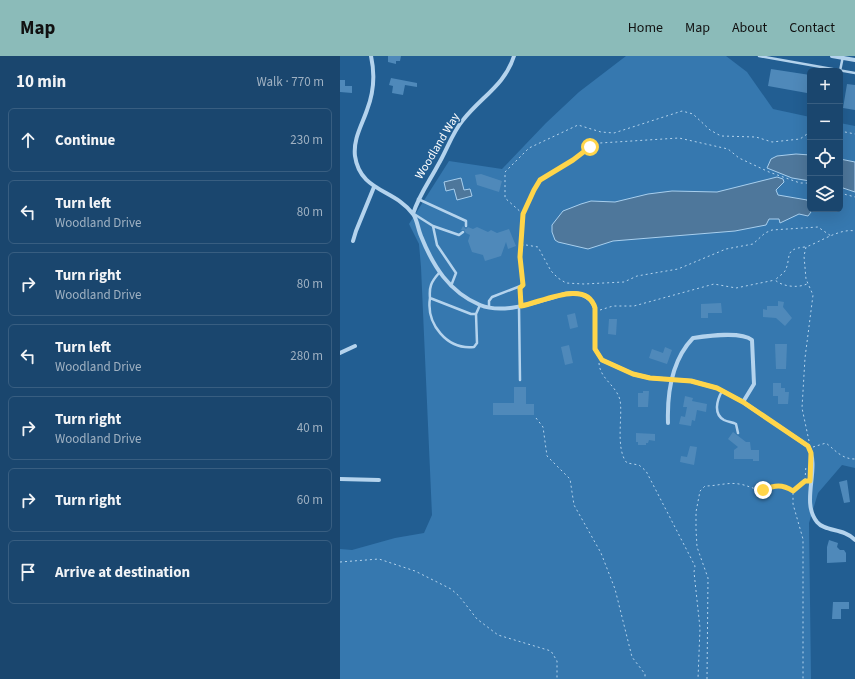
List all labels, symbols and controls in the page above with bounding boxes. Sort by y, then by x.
text: Map [20,15,55,42]
text: Home [628,18,663,38]
text: Map [685,18,710,38]
text: About [732,18,767,38]
text: Contact [789,18,835,38]
map controls [807,68,843,212]
button: + [807,68,843,104]
text: 10 min [16,70,66,94]
text: Walk · 770 m [256,73,324,91]
button: − [807,104,843,140]
street label: Woodland Way [411,110,464,183]
icon: ahead [17,129,39,151]
text: Continue [55,130,115,151]
text: 230 m [290,131,323,149]
route start [581,138,599,156]
button: locate [807,140,843,176]
button: layers [807,176,843,212]
text: Turn left [55,193,111,214]
icon: left [17,201,39,223]
text: 80 m [297,203,323,221]
text: Woodland Drive [55,214,142,232]
text: Turn right [55,265,121,286]
icon: right [17,273,39,295]
text: 80 m [297,275,323,293]
text: Woodland Drive [55,286,142,304]
text: Turn left [55,337,111,358]
icon: left [17,345,39,367]
text: 280 m [290,347,323,365]
text: Woodland Drive [55,358,142,376]
text: Turn right [55,409,121,430]
icon: right [17,417,39,439]
text: 40 m [297,419,323,437]
text: Woodland Drive [55,430,142,448]
route end [754,481,772,499]
icon: right [17,489,39,511]
text: Turn right [55,490,121,511]
text: 60 m [297,491,323,509]
icon: arrive [17,561,39,583]
text: Arrive at destination [55,562,190,583]

